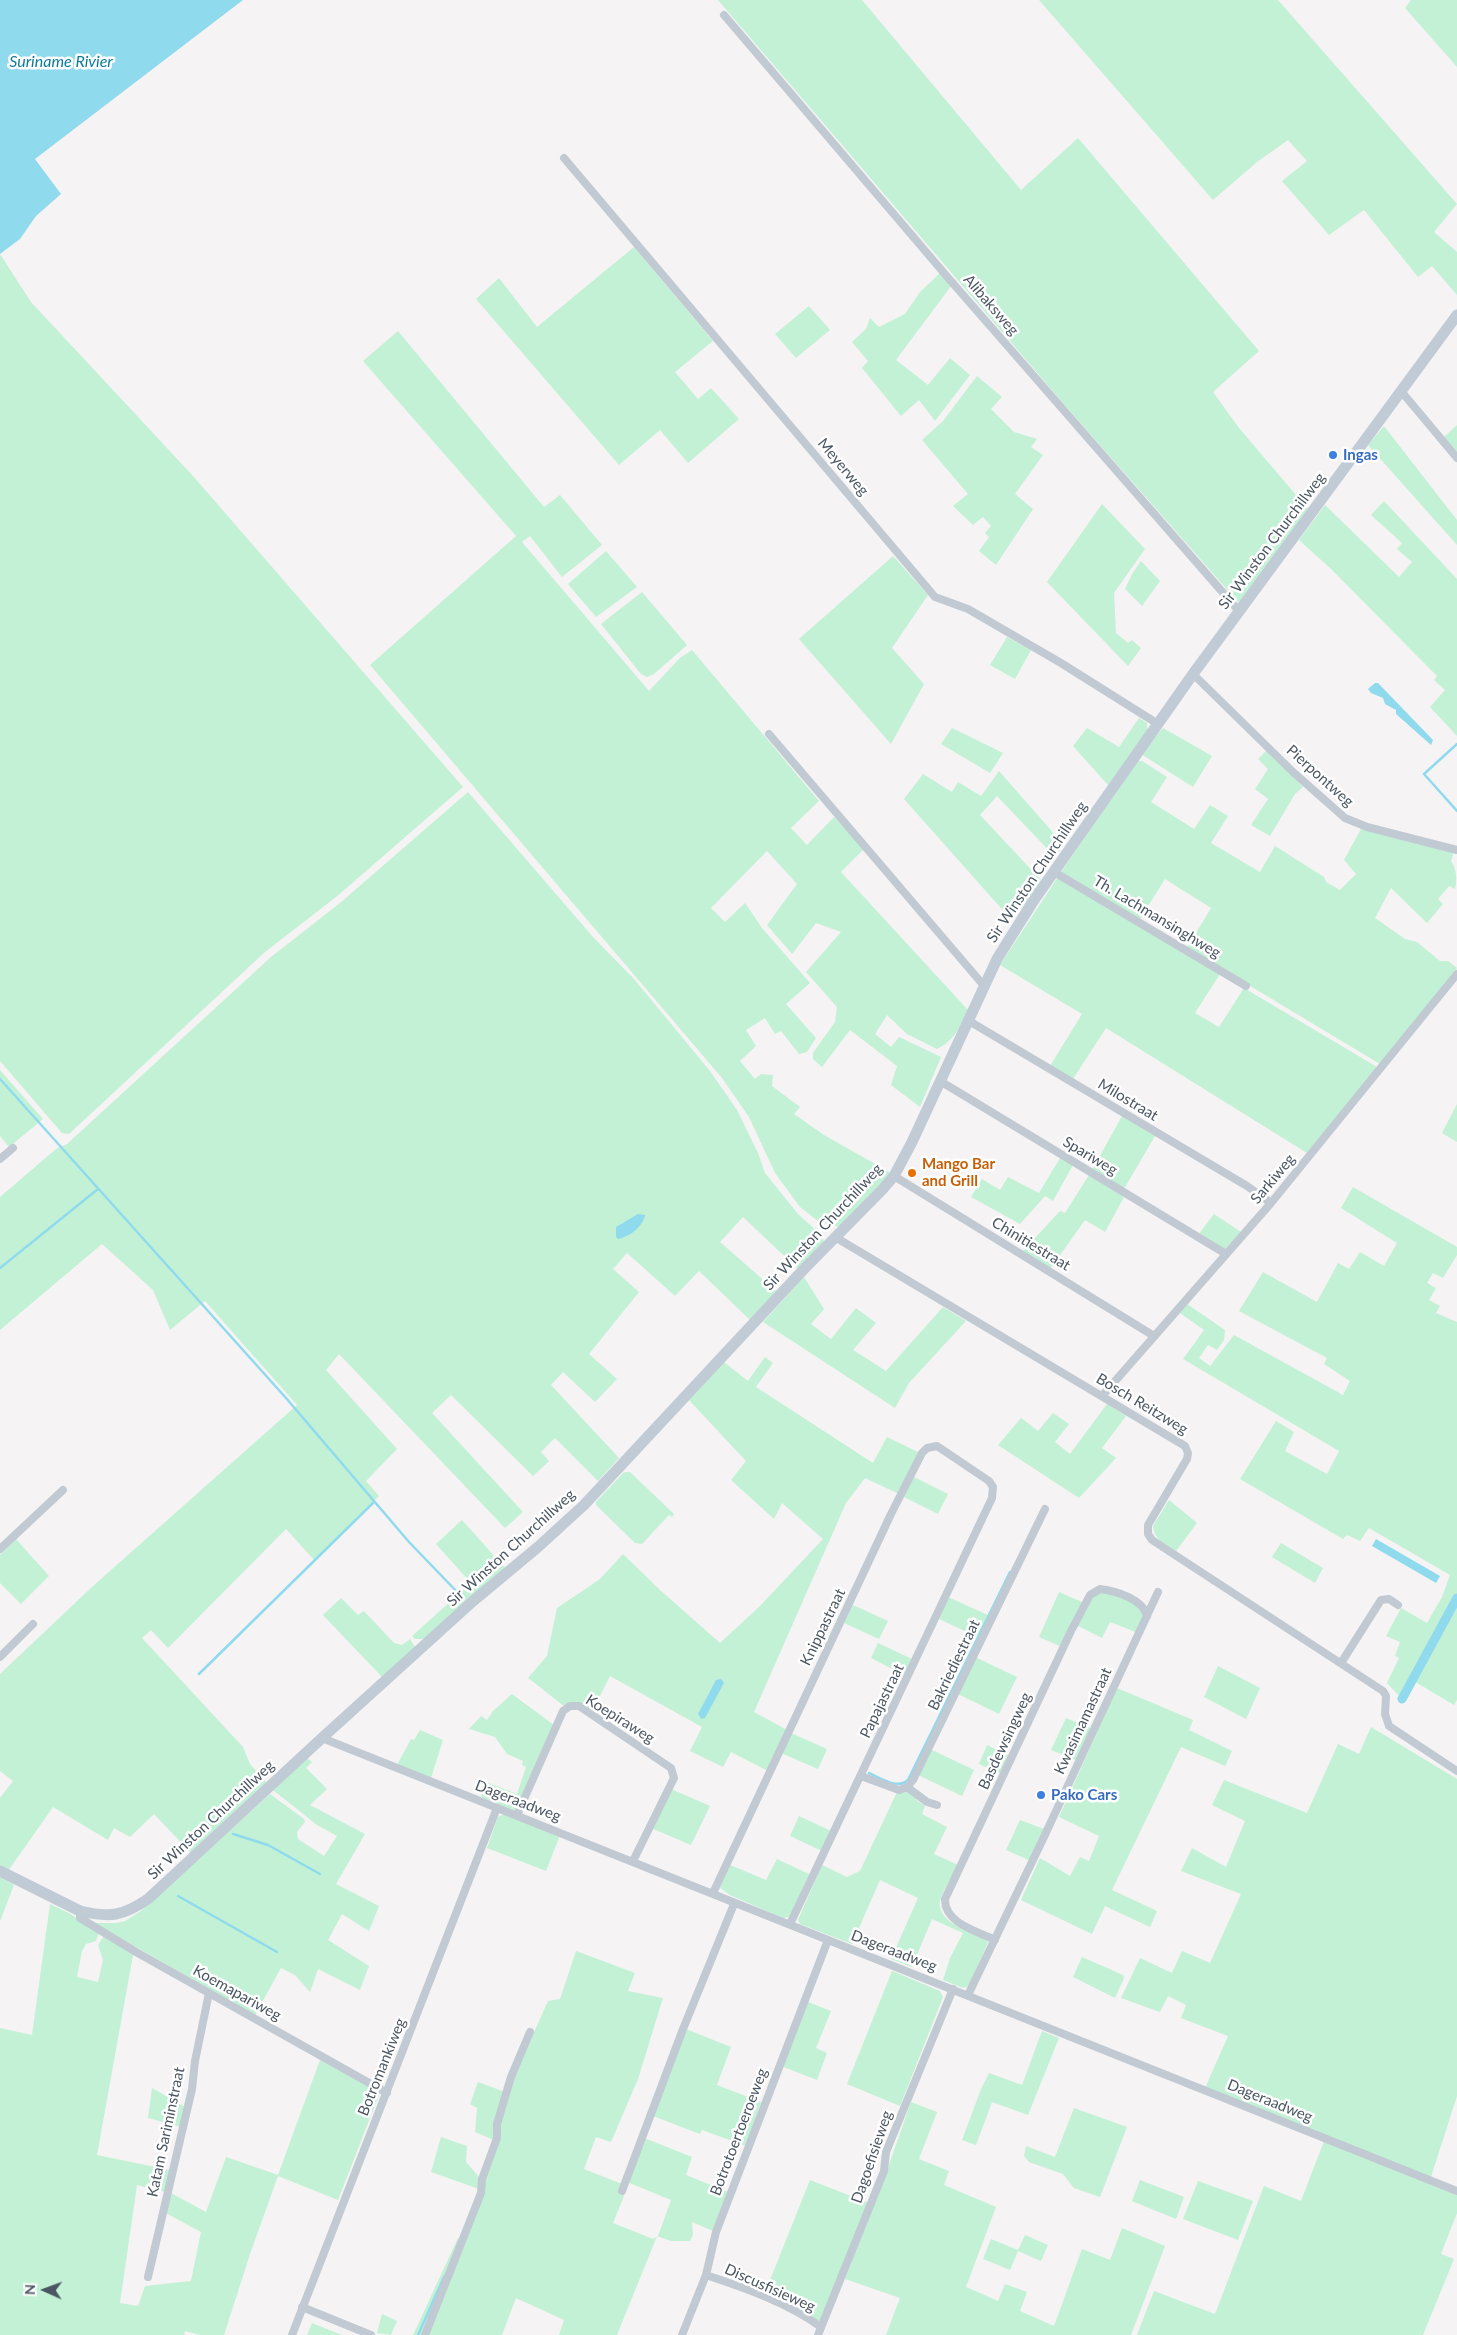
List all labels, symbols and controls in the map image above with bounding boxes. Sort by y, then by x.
water label: Suriname Rivier [9,52,113,72]
street label: Alibaksweg [960,271,1022,339]
street label: Meyerweg [814,435,872,499]
place label: Ingas [1343,446,1378,464]
marker: Ingas [1327,449,1339,461]
street label: Sir Winston Churchillweg [1215,469,1329,613]
street label: Pierpontweg [1283,741,1357,811]
street label: Sir Winston Churchillweg [983,798,1091,946]
street label: Th. Lachmansinghweg [1090,872,1224,962]
street label: Milostraat [1095,1075,1161,1125]
street label: Spariweg [1060,1133,1120,1179]
street label: Sarkiweg [1247,1150,1299,1208]
place label: Mango Bar and Grill [922,1155,995,1190]
street label: Sir Winston Churchillweg [760,1160,886,1294]
marker: Mango Bar and Grill [906,1167,918,1179]
street label: Chinitiestraat [988,1213,1074,1275]
street label: Bosch Reitzweg [1093,1370,1191,1438]
street label: Sir Winston Churchillweg [443,1486,579,1610]
street label: Knippastraat [797,1585,849,1669]
street label: Bakriediestraat [924,1617,984,1713]
street label: Papajastraat [856,1661,908,1741]
street label: Kwasimamastraat [1050,1665,1116,1777]
street label: Basdewsingweg [975,1690,1035,1792]
street label: Koepiraweg [582,1691,658,1747]
street label: Sir Winston Churchillweg [144,1757,278,1883]
street label: Dageraadweg [473,1776,563,1826]
place label: Pako Cars [1051,1786,1117,1804]
marker: Pako Cars [1035,1789,1047,1801]
street label: Dageraadweg [849,1926,939,1976]
street label: Koemapariweg [190,1961,284,2025]
street label: Botromankiweg [354,2016,410,2118]
street label: Katam Sariminstraat [143,2065,189,2199]
street label: Botrotoertoeroeweg [706,2066,772,2198]
street label: Dageraadweg [1225,2076,1315,2126]
street label: Dagoefisieweg [848,2108,896,2206]
street label: Discusfisieweg [722,2260,818,2316]
north arrow [20,2265,70,2315]
text: N [21,2284,38,2295]

